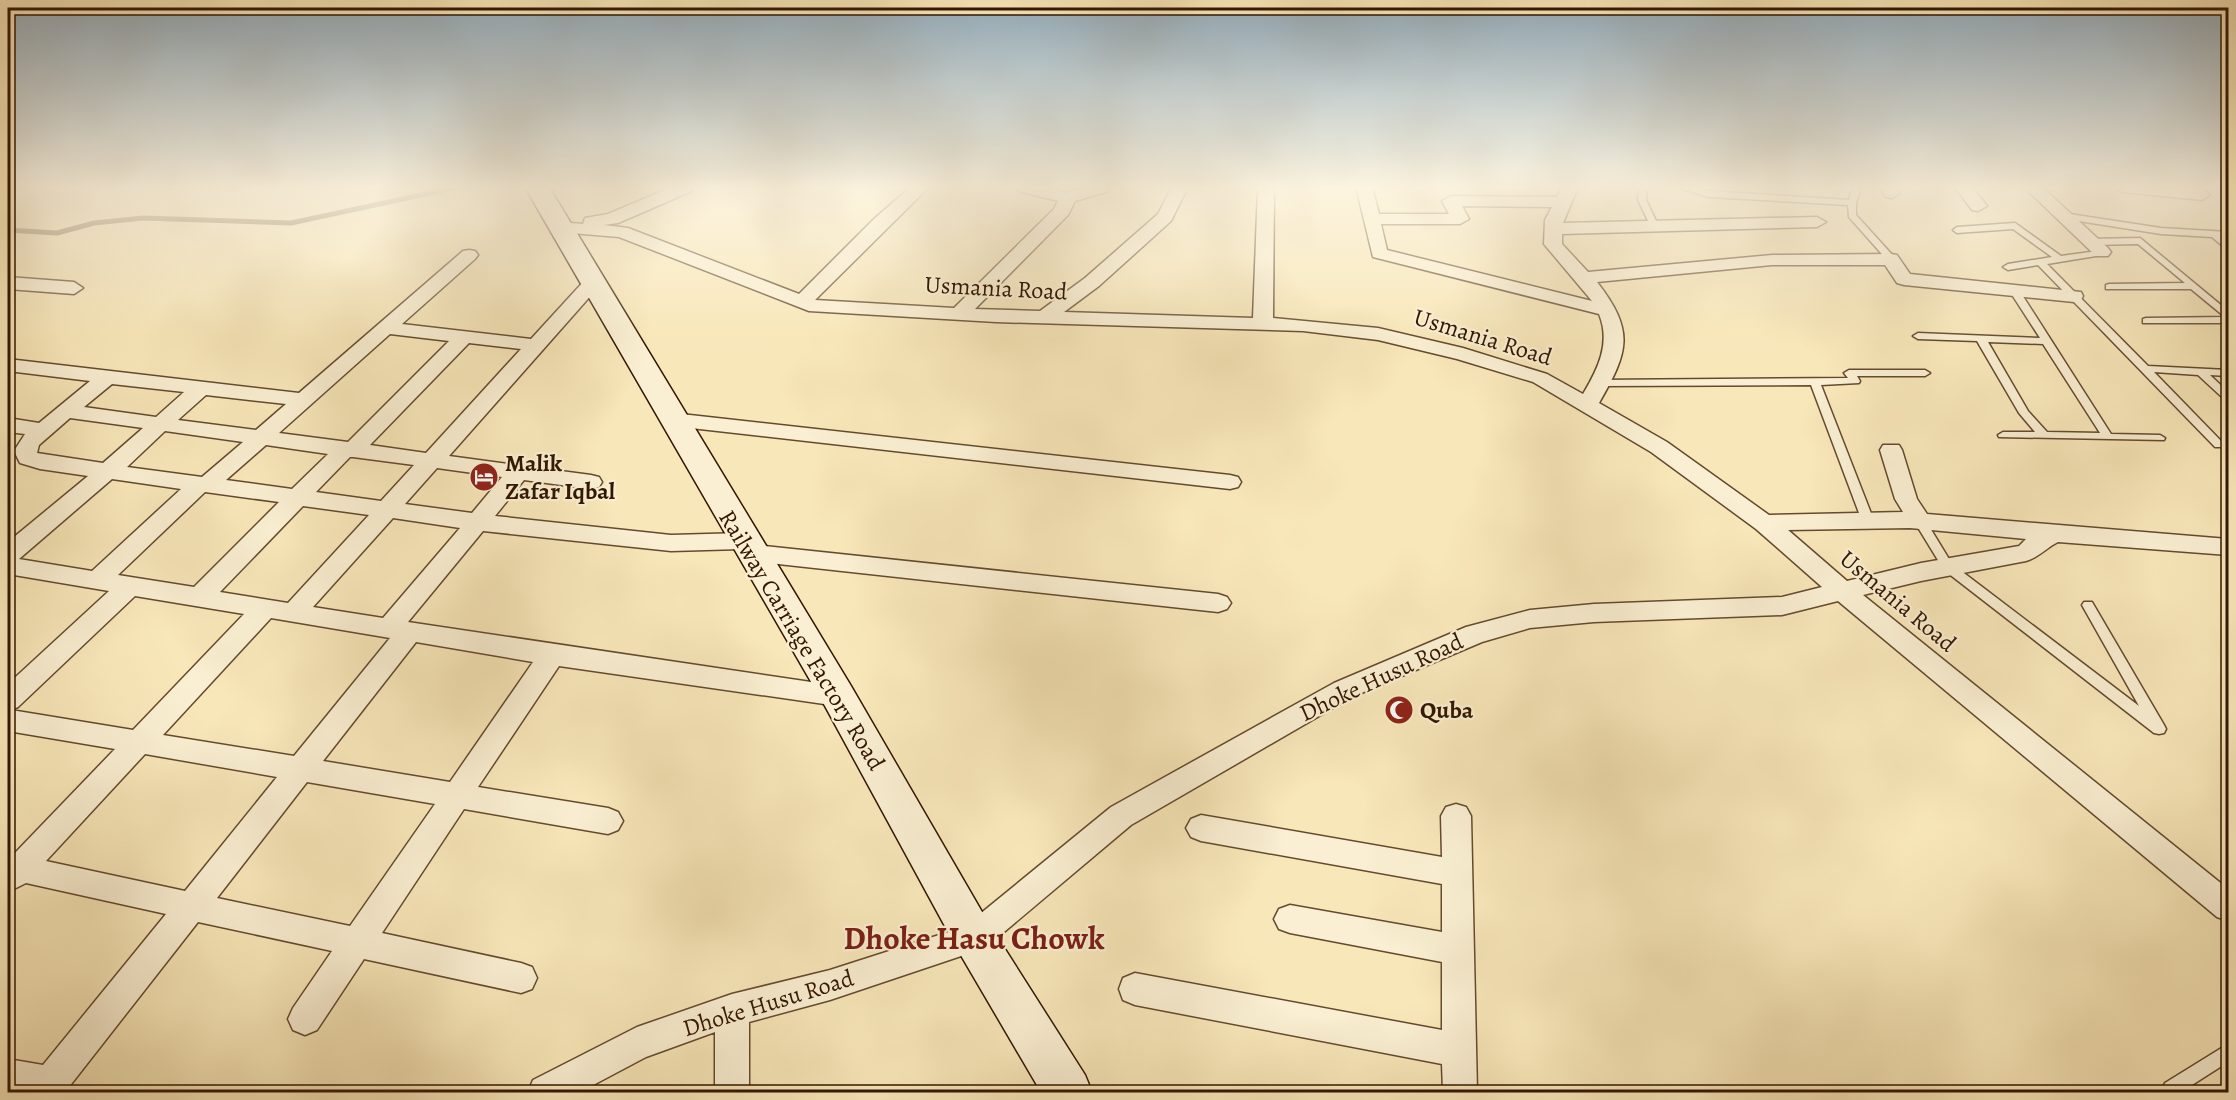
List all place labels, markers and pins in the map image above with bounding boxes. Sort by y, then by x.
place label: Malik Zafar Iqbal [505,447,616,507]
hotel icon: Malik Zafar Iqbal [468,461,500,493]
mosque icon: Quba [1383,694,1415,726]
place label: Quba [1420,694,1474,726]

